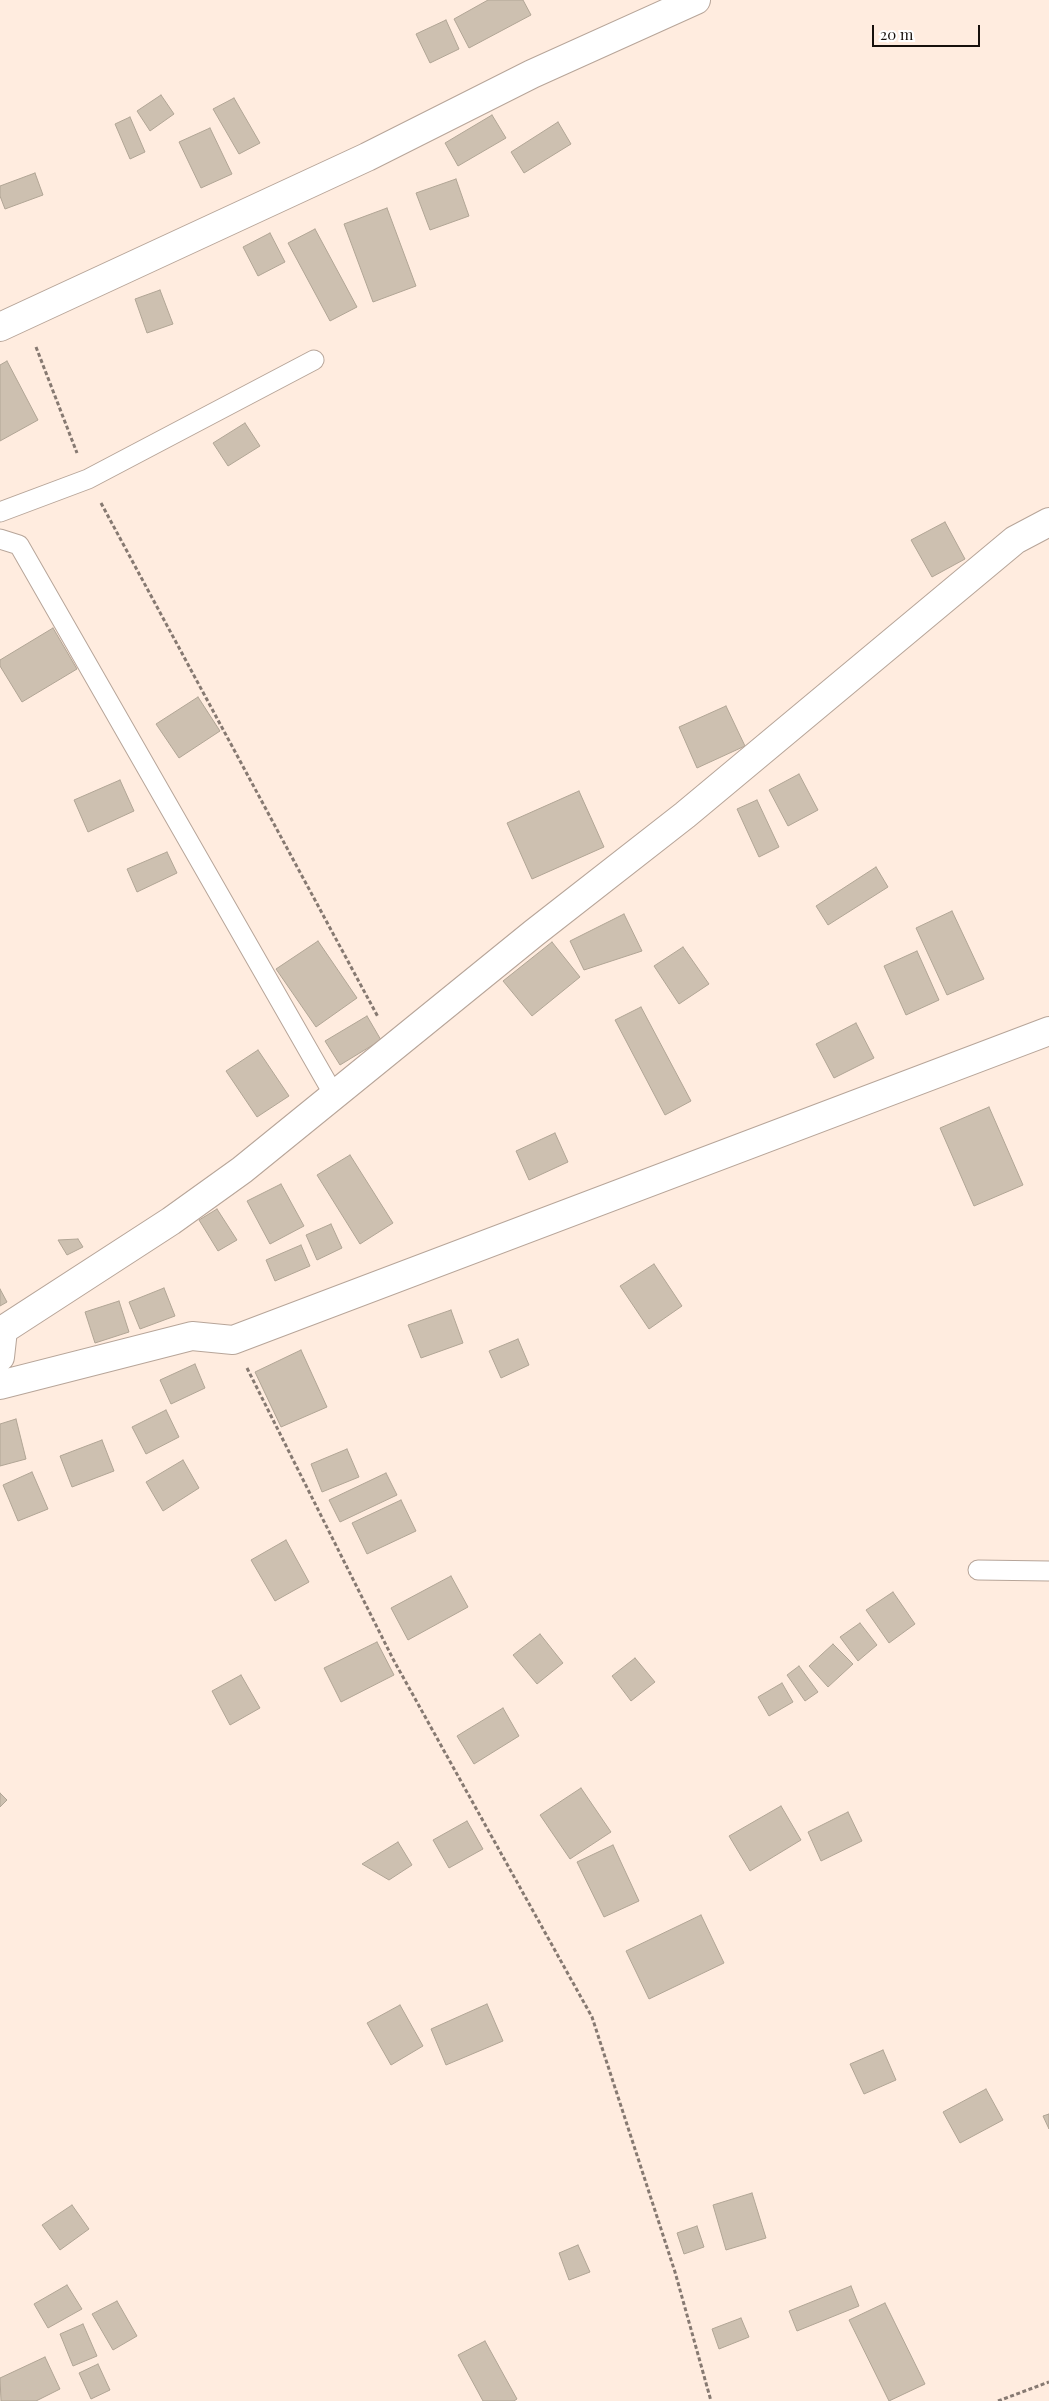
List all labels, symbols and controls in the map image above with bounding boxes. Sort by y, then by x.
scale bar [874,15,982,47]
text: 20 m [880,24,913,44]

